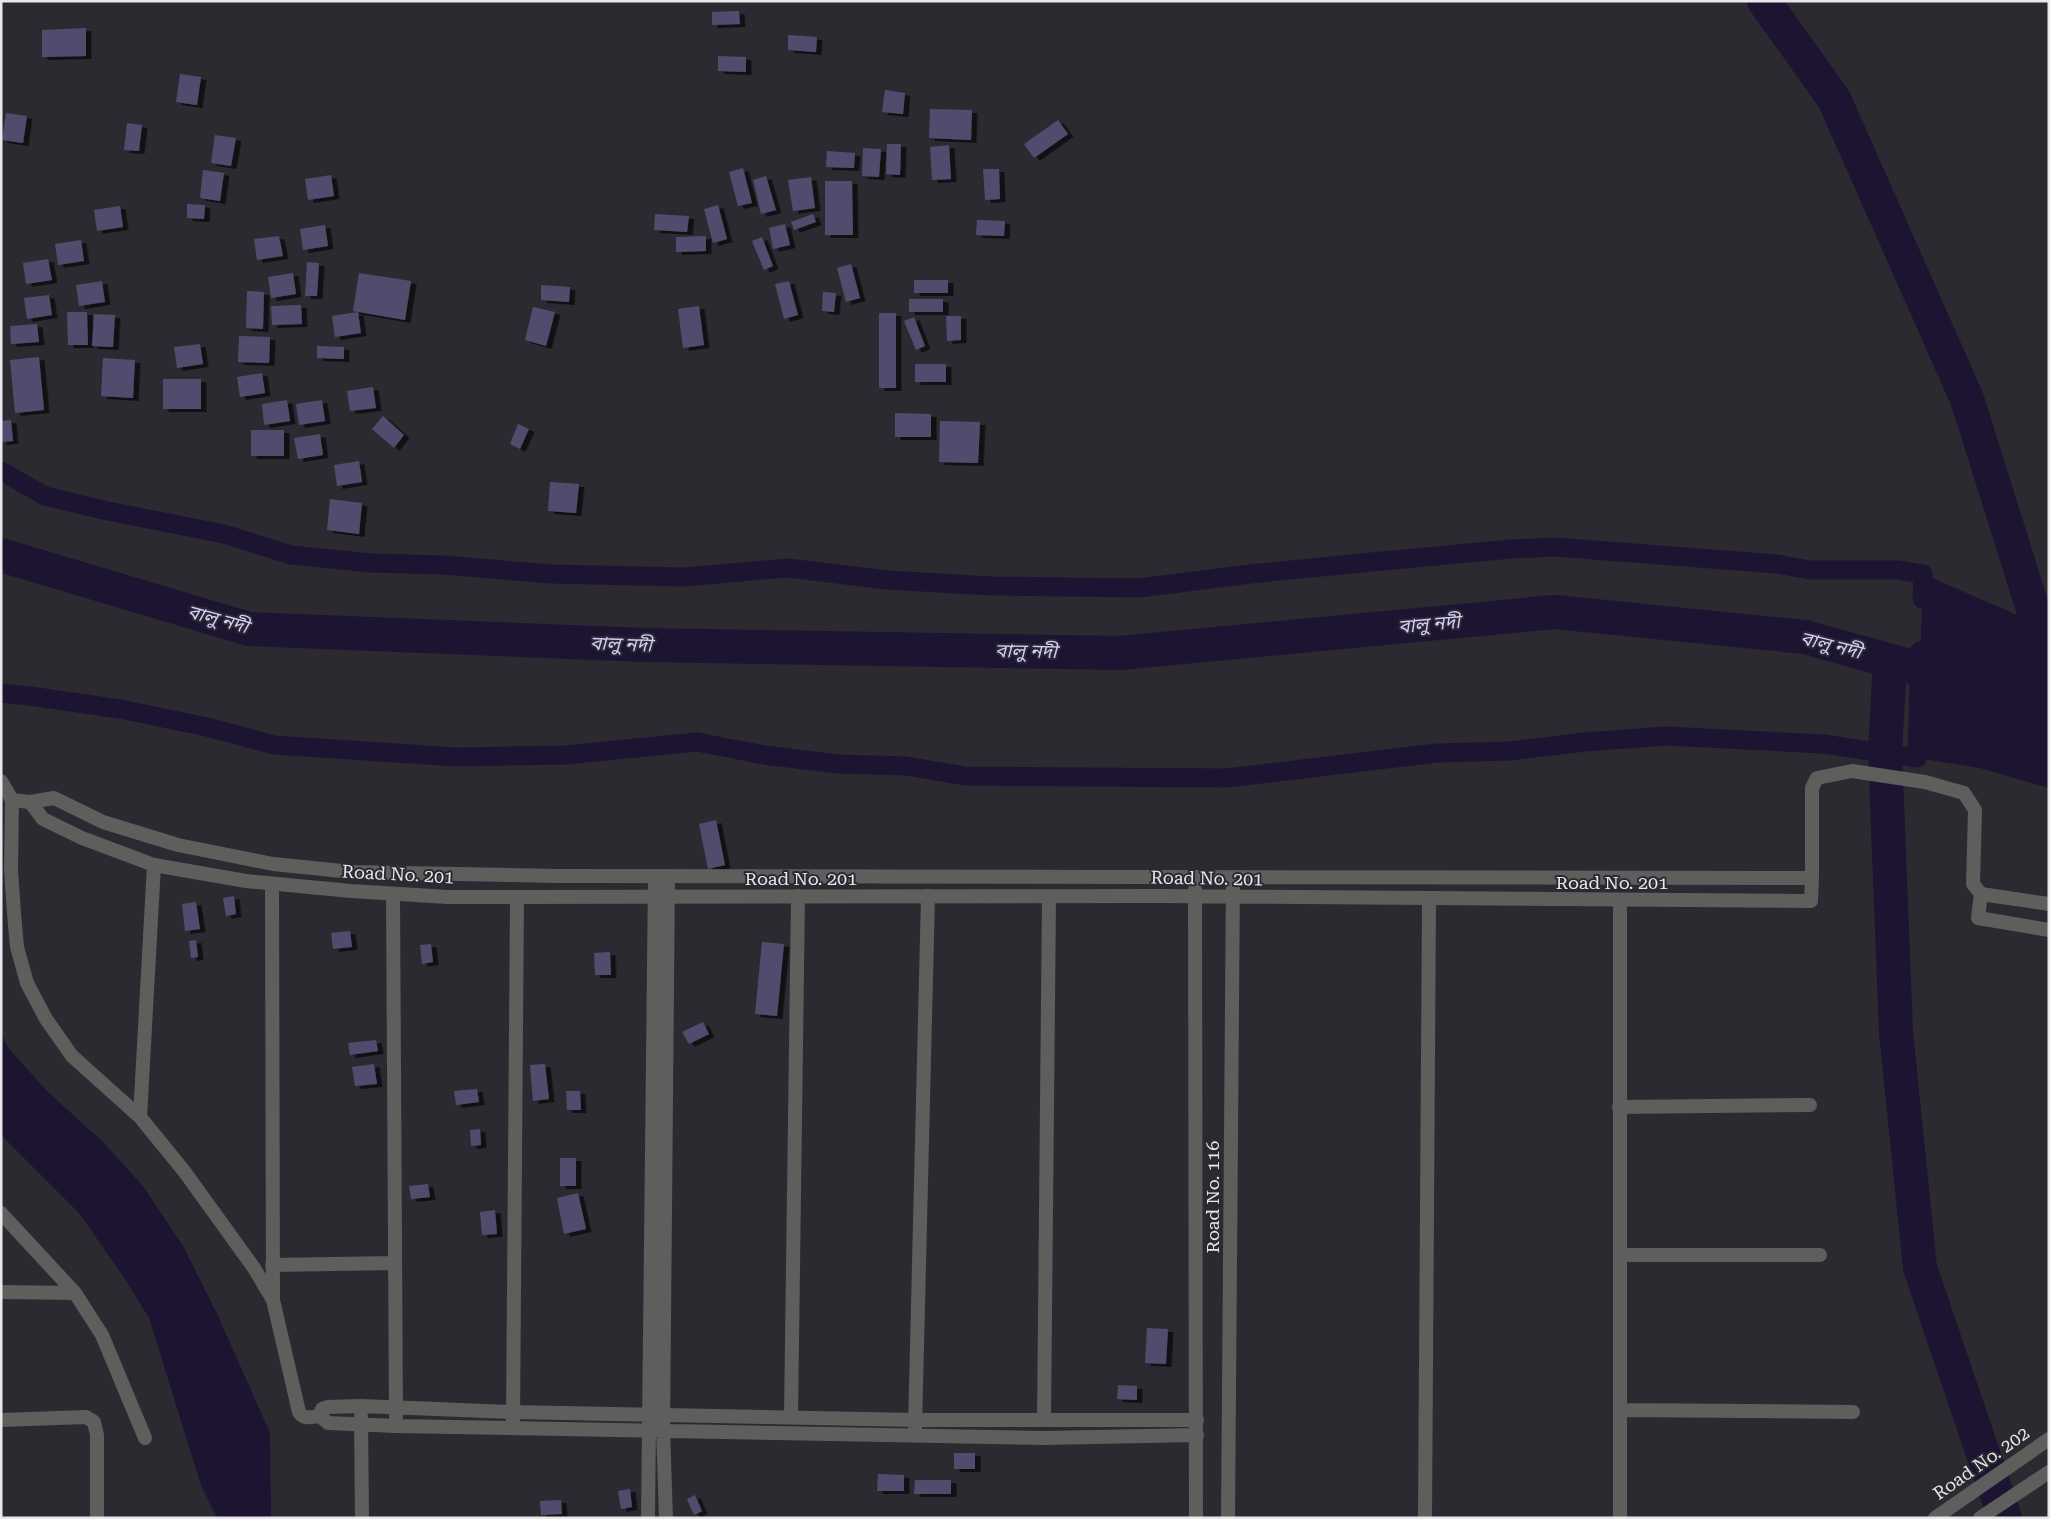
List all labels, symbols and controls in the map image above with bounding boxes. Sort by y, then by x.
water label: বালু নদী [185,600,255,639]
water label: বালু নদী [1397,609,1465,638]
water label: বালু নদী [1798,626,1868,665]
water label: বালু নদী [590,631,656,657]
water label: বালু নদী [995,639,1061,663]
street label: Road No. 201 [341,861,455,887]
street label: Road No. 201 [1151,867,1263,889]
street label: Road No. 201 [745,868,857,889]
street label: Road No. 201 [1556,872,1668,893]
street label: Road No. 116 [1202,1141,1223,1253]
street label: Road No. 202 [1929,1422,2033,1504]

